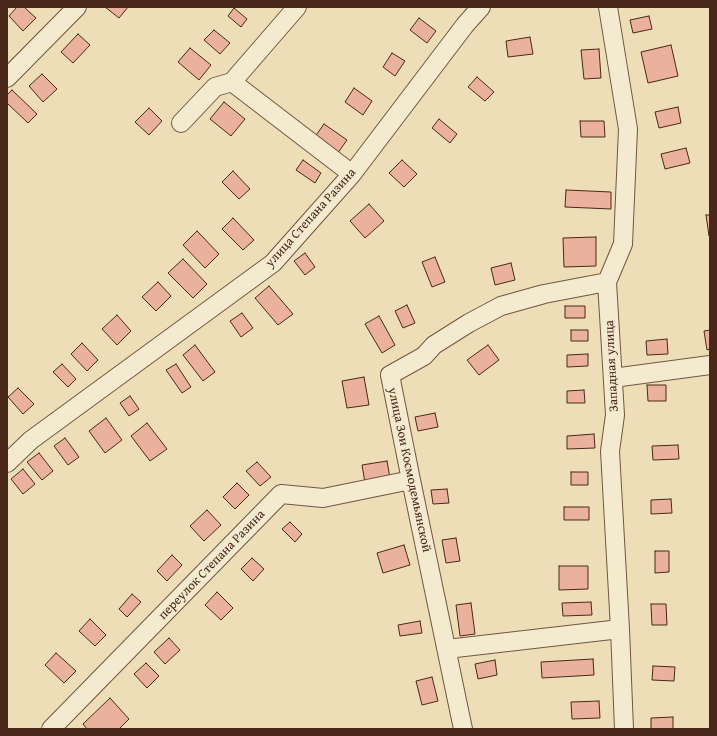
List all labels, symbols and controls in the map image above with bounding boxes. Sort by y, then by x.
street label: улица Степана Разина [262,165,360,271]
street label: Западная улица [602,320,622,412]
street label: улица Зои Космодемьянской [384,386,434,554]
street label: переулок Степана Разина [156,507,268,623]

